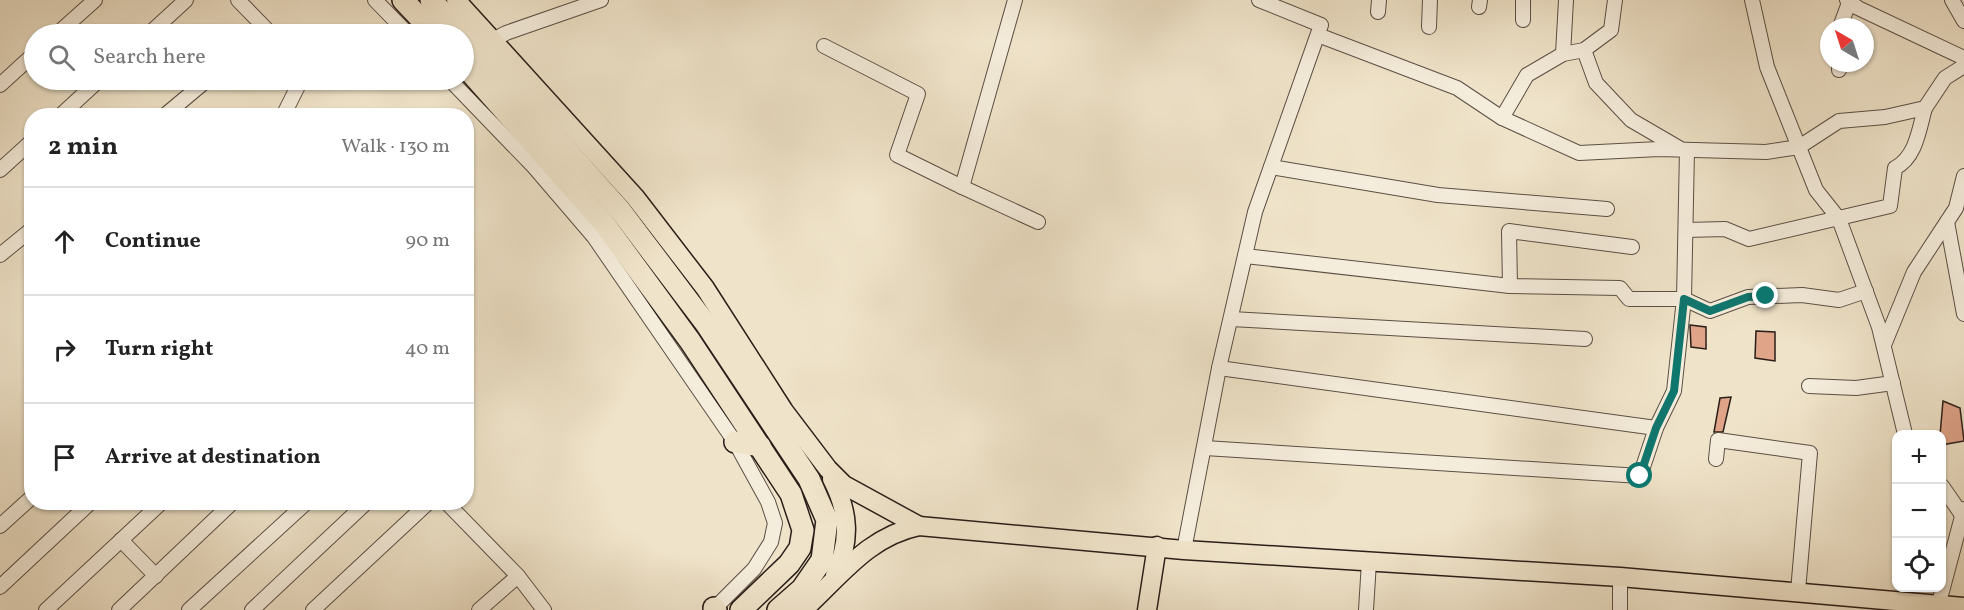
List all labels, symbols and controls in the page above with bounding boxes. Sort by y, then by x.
north arrow [1820,18,1874,72]
search box [24,24,474,90]
icon: search [45,41,78,74]
text: Search here [93,42,206,73]
text: 2 min [48,129,118,165]
text: Walk · 130 m [341,133,450,161]
icon: ahead [48,225,81,258]
text: Continue [105,226,201,257]
text: 90 m [406,227,450,255]
route end [1752,282,1778,308]
icon: right [48,333,81,366]
text: Turn right [105,334,213,365]
text: 40 m [405,335,450,363]
map controls [1892,430,1946,592]
button: + [1892,430,1946,484]
icon: arrive [48,441,81,474]
text: Arrive at destination [105,442,321,473]
route start [1626,462,1652,488]
button: − [1892,484,1946,538]
button: locate [1892,538,1946,592]

